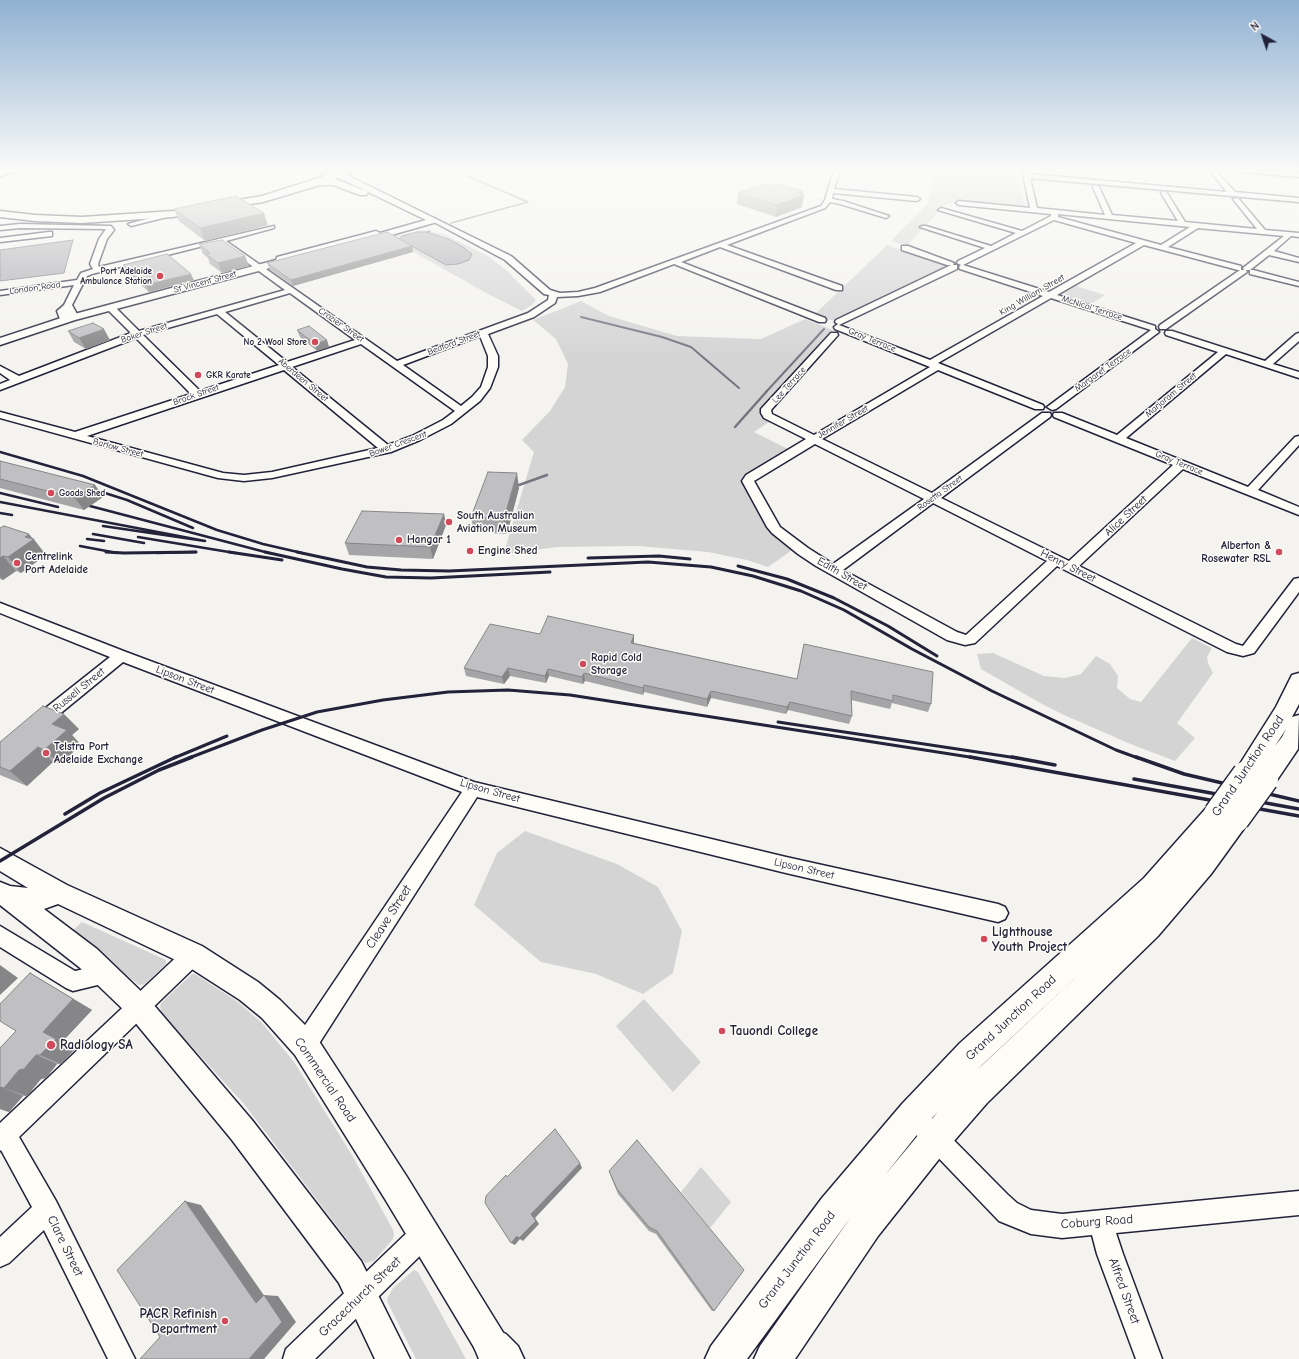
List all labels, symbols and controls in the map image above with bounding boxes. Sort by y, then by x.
north arrow [1243,16,1283,56]
text: N [1248,19,1262,34]
place label: Port Adelaide Ambulance Station [80,266,152,287]
street label: St Vincent Street [173,268,237,296]
marker: Port Adelaide Ambulance Station [155,271,165,281]
street label: King William Street [998,272,1066,318]
street label: London Road [9,279,61,297]
street label: McNicol Terrace [1060,293,1124,323]
street label: Crozier Street [316,305,366,345]
street label: Baker Street [119,320,169,346]
street label: Gray Terrace [847,326,897,354]
street label: Bedford Street [426,328,482,358]
place label: No 2 Wool Store [244,337,307,347]
marker: No 2 Wool Store [310,337,320,347]
street label: Margaret Terrace [1073,346,1133,394]
street label: Aberdeen Street [276,356,330,404]
street label: Lee Terrace [770,365,808,405]
marker: GKR Karate [193,370,203,380]
place label: GKR Karate [206,370,251,380]
street label: Marjoram Street [1143,370,1199,420]
street label: Brock Street [172,382,220,408]
street label: Jennifer Street [816,403,870,441]
street label: Bower Crescent [368,429,428,459]
street label: Barlow Street [92,436,144,460]
street label: Gray Terrace [1154,449,1204,477]
street label: Rosetta Street [915,473,965,513]
marker: Goods Shed [46,488,56,498]
place label: Goods Shed [59,488,105,498]
street label: Alice Street [1102,493,1150,539]
place label: South Australian Aviation Museum [457,509,537,535]
marker: South Australian Aviation Museum [444,517,454,527]
place label: Hangar 1 [407,533,451,547]
marker: Hangar 1 [394,535,404,545]
place label: Alberton & Rosewater RSL [1201,539,1271,565]
place label: Engine Shed [478,544,537,558]
marker: Engine Shed [465,546,475,556]
street label: Henry Street [1038,546,1098,586]
marker: Alberton & Rosewater RSL [1274,547,1284,557]
place label: Centrelink Port Adelaide [25,550,88,576]
street label: Edith Street [815,554,869,594]
marker: Centrelink Port Adelaide [12,558,22,568]
place label: Rapid Cold Storage [591,651,642,677]
marker: Rapid Cold Storage [578,659,588,669]
street label: Lipson Street [154,663,216,697]
street label: Russell Street [50,665,108,715]
street label: Grand Junction Road [1208,713,1288,819]
place label: Telstra Port Adelaide Exchange [54,740,143,766]
marker: Telstra Port Adelaide Exchange [41,748,51,758]
street label: Lipson Street [459,776,521,806]
street label: Lipson Street [773,856,835,882]
street label: Cleave Street [363,882,415,952]
place label: Lighthouse Youth Project [992,924,1067,955]
marker: Lighthouse Youth Project [979,934,989,944]
street label: Grand Junction Road [962,972,1060,1064]
place label: Tauondi College [730,1023,818,1039]
marker: Tauondi College [717,1026,727,1036]
street label: Commercial Road [291,1035,359,1125]
place label: Radiology SA [60,1037,133,1053]
marker: Radiology SA [45,1039,57,1051]
street label: Grand Junction Road [755,1208,839,1312]
street label: Coburg Road [1060,1212,1134,1232]
street label: Clare Street [44,1213,86,1279]
street label: Gracechurch Street [316,1254,404,1340]
street label: Alfred Street [1105,1256,1143,1326]
place label: PACR Refinish Department [139,1306,217,1337]
marker: PACR Refinish Department [220,1316,230,1326]

